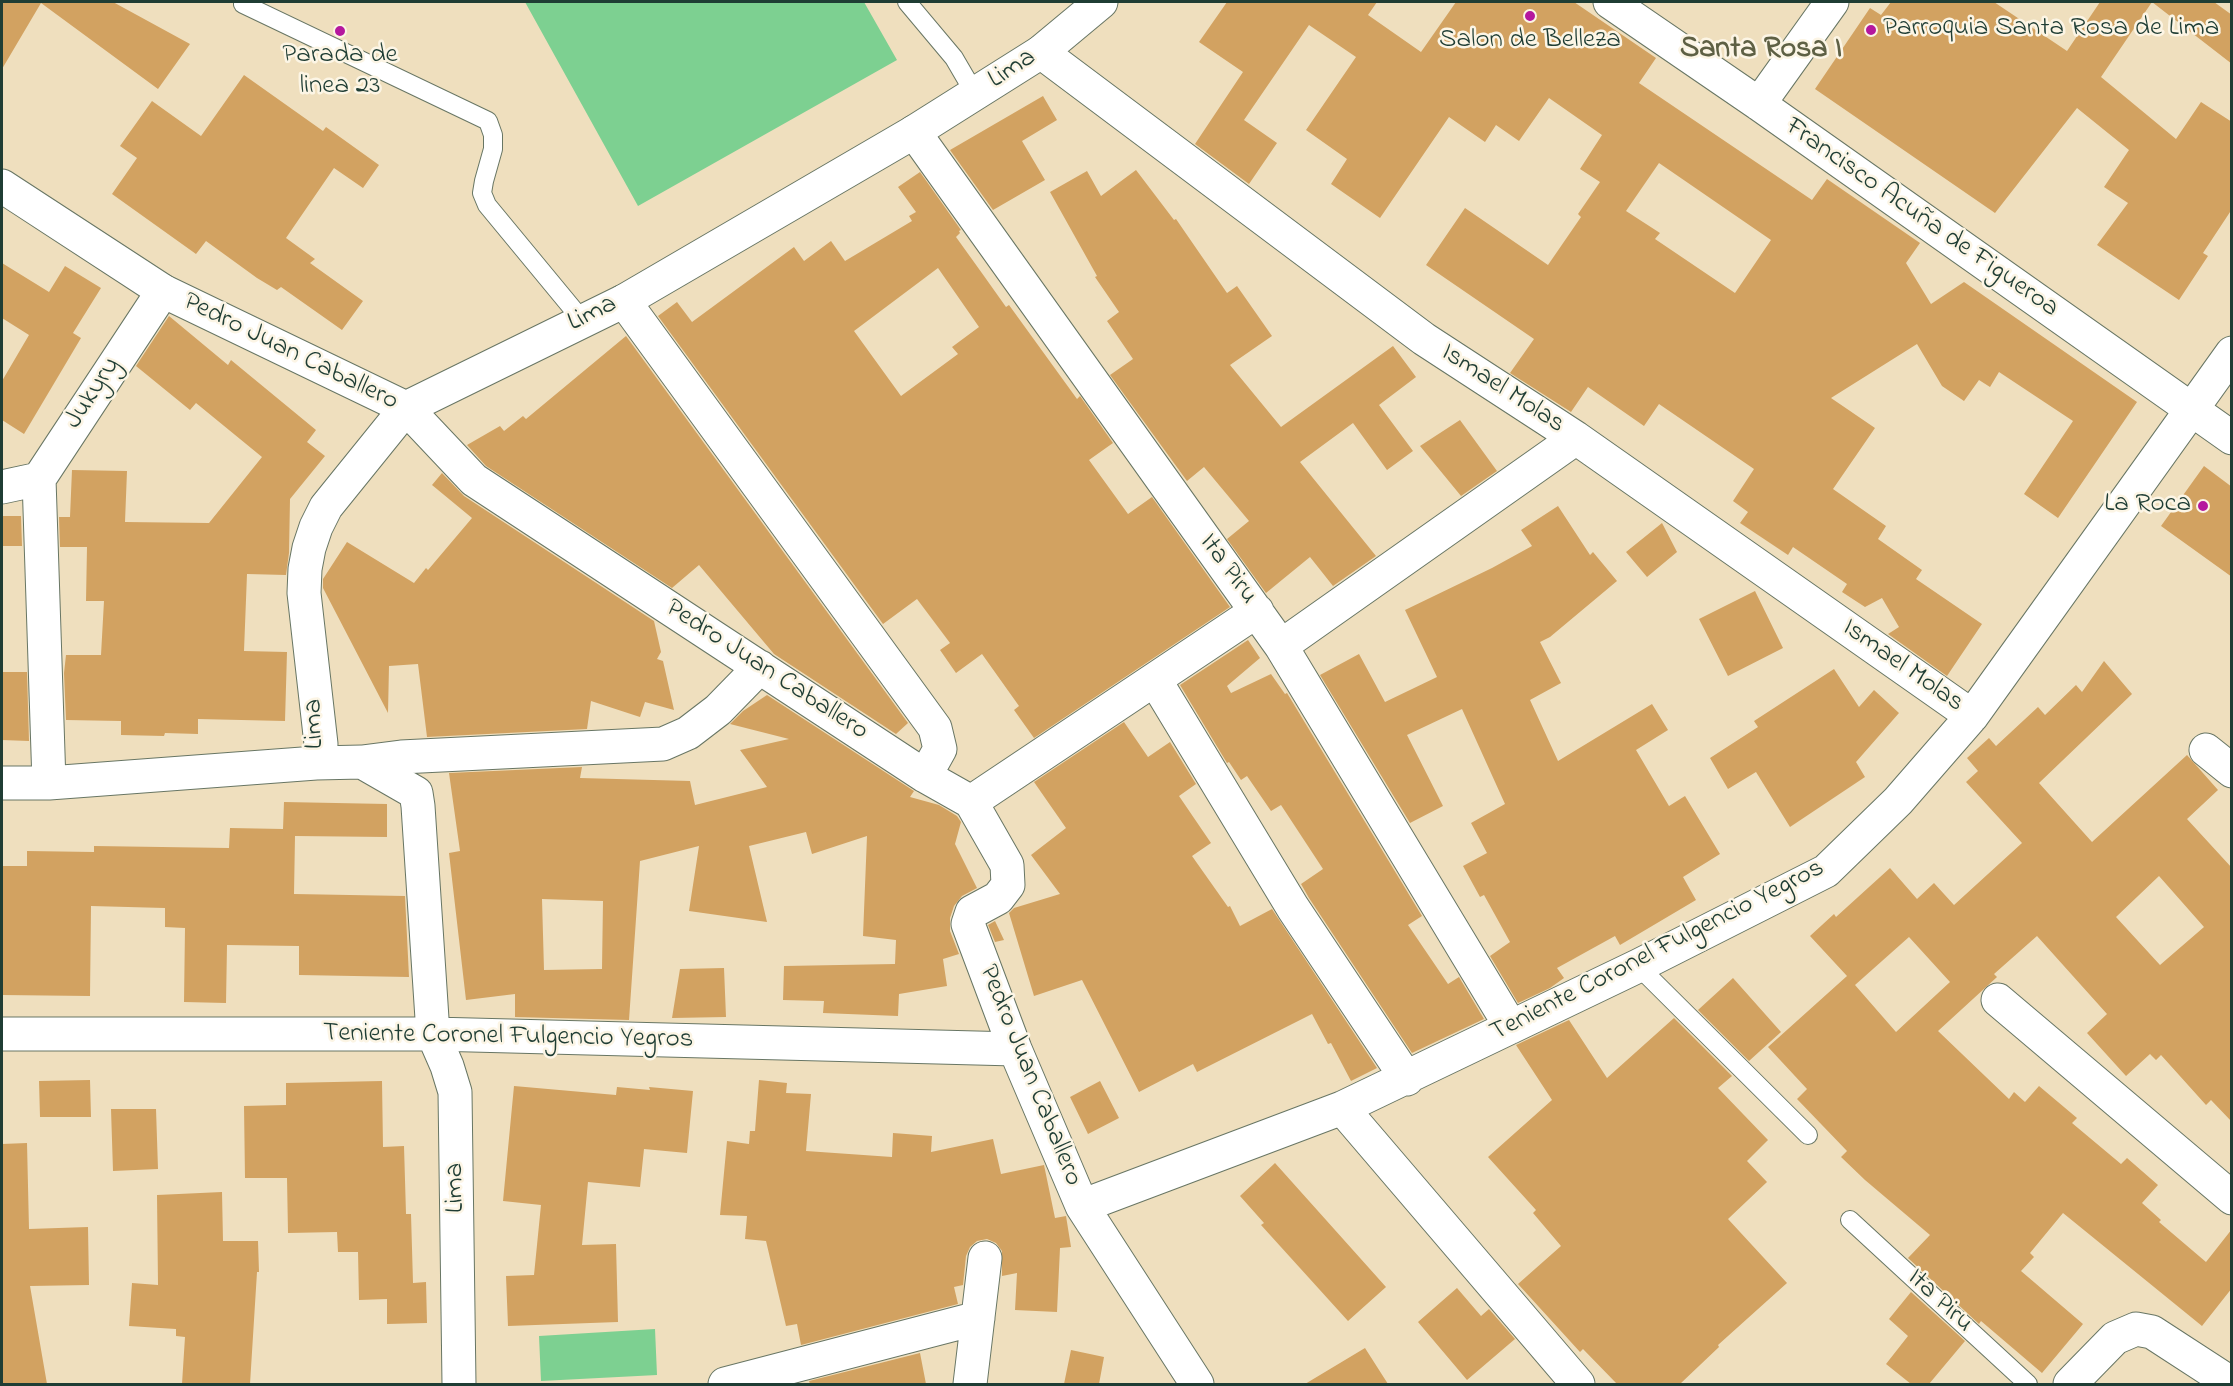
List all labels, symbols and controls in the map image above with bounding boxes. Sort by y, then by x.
marker: Salon de Belleza [1523,9,1537,23]
place label: Parroquia Santa Rosa de Lima [1883,14,2219,46]
marker: Parroquia Santa Rosa de Lima [1864,23,1878,37]
marker: Parada de linea 23 [333,24,347,38]
place label: Salon de Belleza [1439,26,1621,58]
district label: Santa Rosa I [1680,33,1842,69]
place label: Parada de linea 23 [282,41,398,104]
street label: Lima [983,43,1043,97]
street label: Francisco Acuña de Figueroa [1778,112,2064,326]
street label: Pedro Juan Caballero [177,287,403,419]
street label: Lima [563,289,623,341]
street label: Ismael Molas [1434,338,1570,442]
street label: Jukyry [59,352,129,436]
place label: La Roca [2104,490,2191,522]
marker: La Roca [2196,499,2210,513]
street label: Ita Piru [1191,528,1263,612]
street label: Pedro Juan Caballero [658,593,874,749]
street label: Ismael Molas [1835,613,1969,721]
street label: Lima [299,698,333,750]
street label: Teniente Coronel Fulgencio Yegros [1486,853,1830,1051]
street label: Pedro Juan Caballero [970,961,1088,1191]
street label: Teniente Coronel Fulgencio Yegros [322,1019,694,1057]
street label: Lima [440,1163,474,1213]
street label: Ita Piru [1899,1263,1979,1341]

